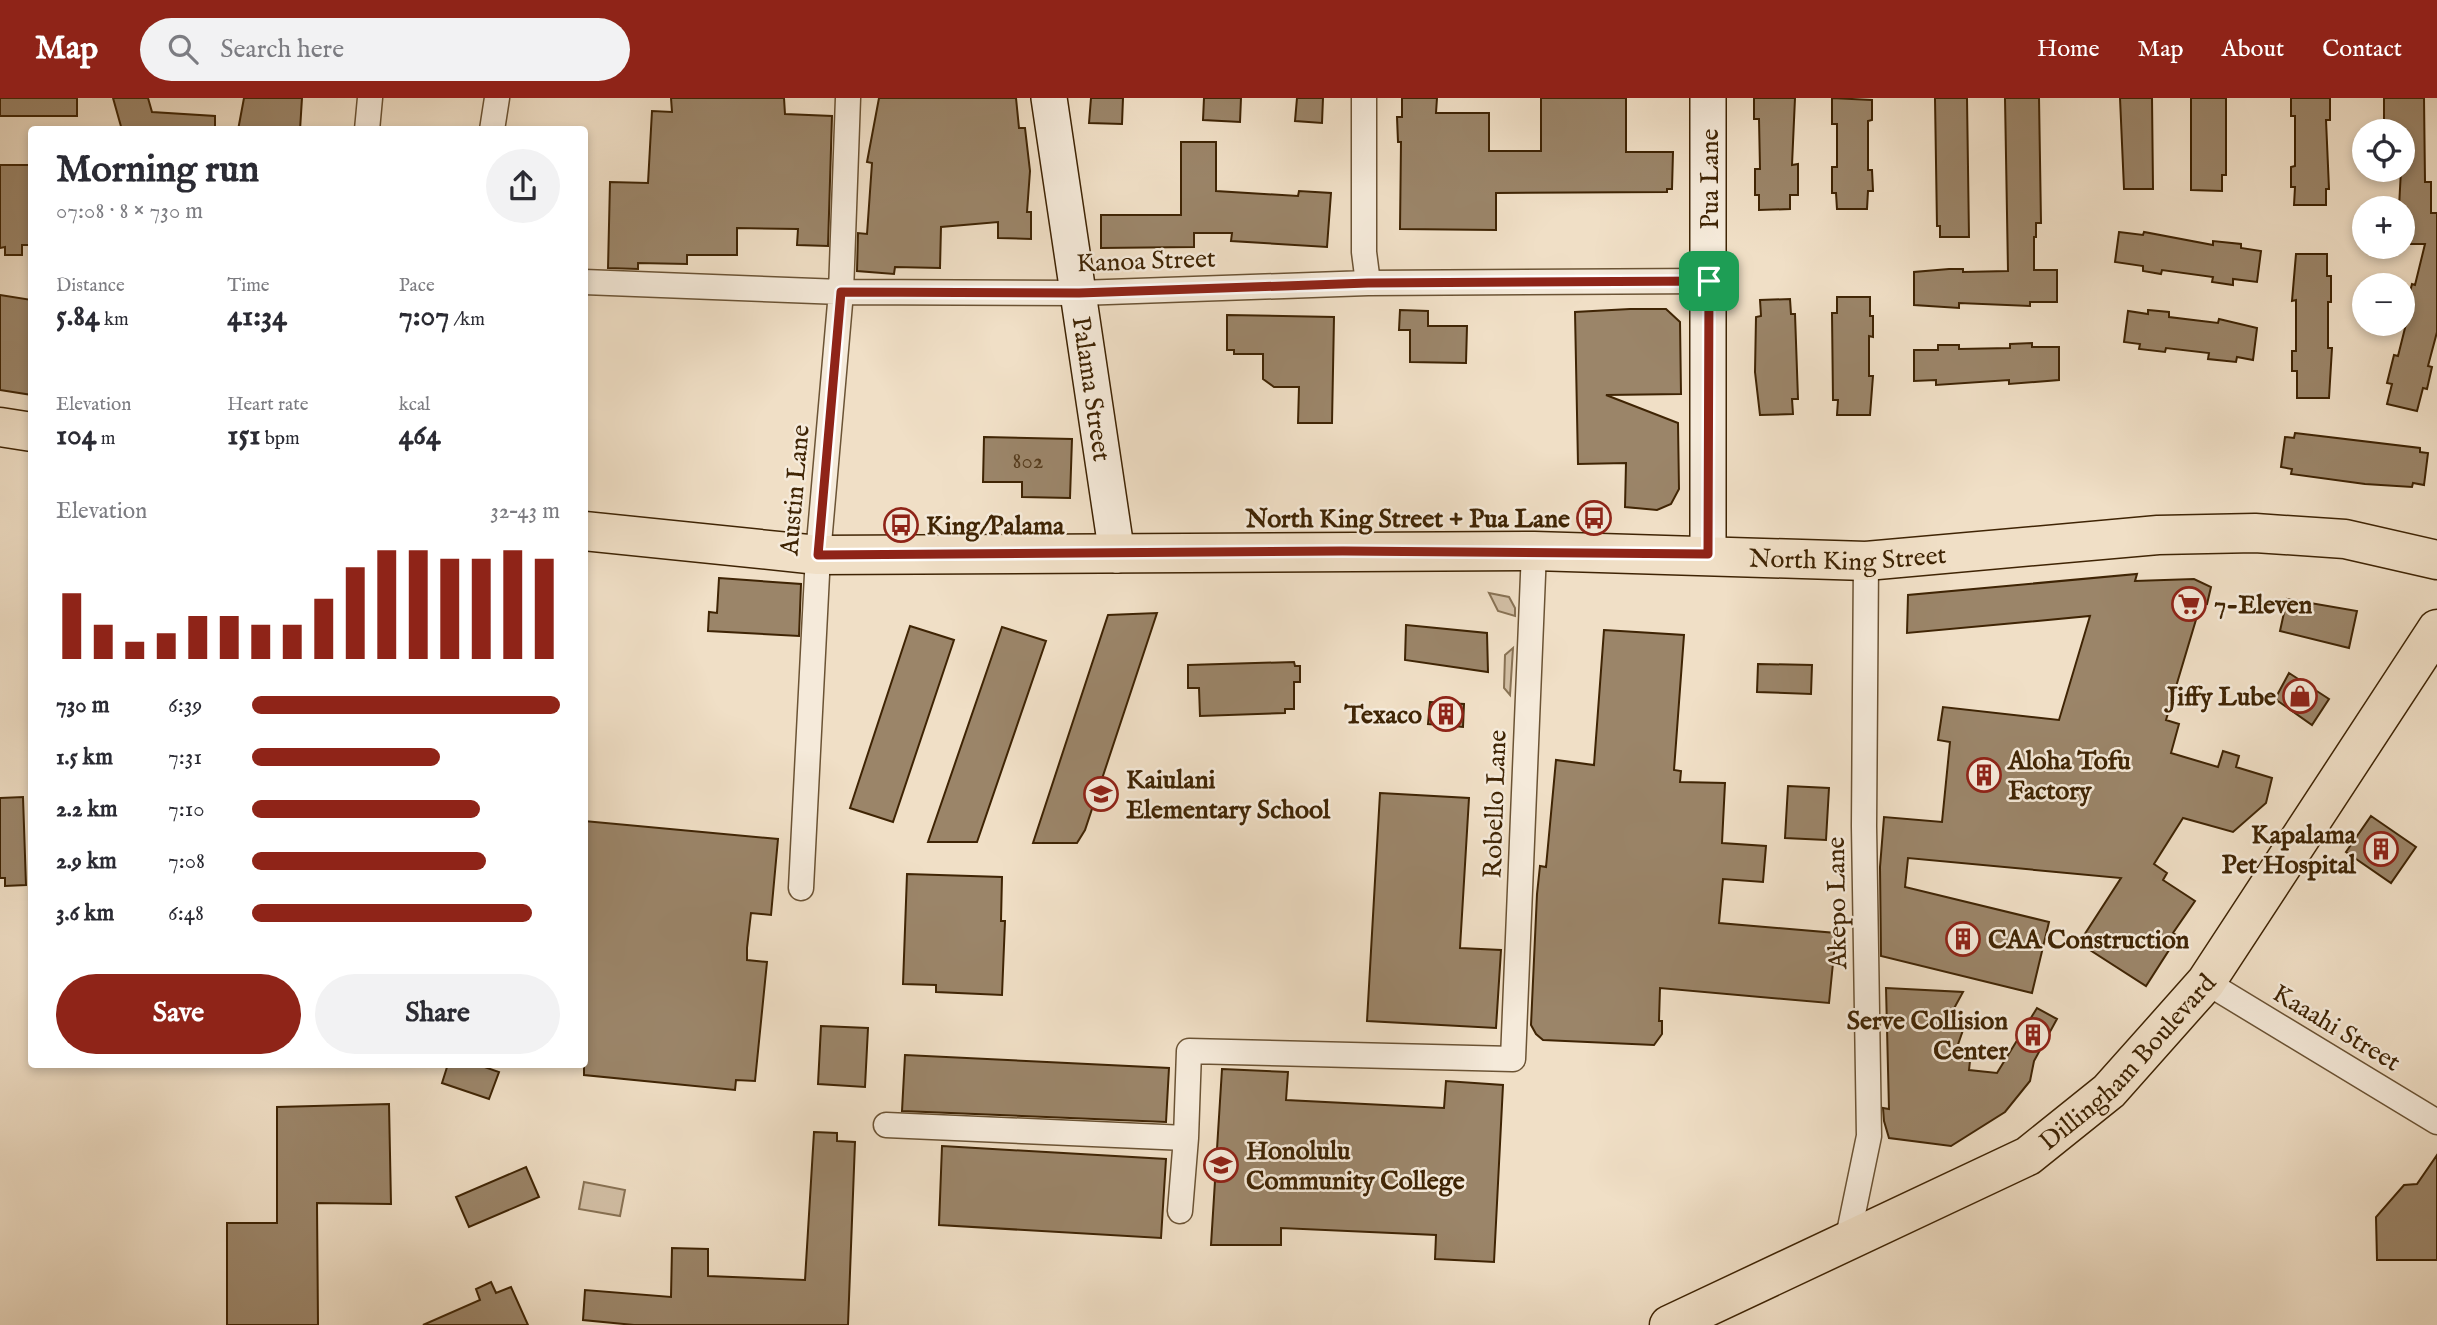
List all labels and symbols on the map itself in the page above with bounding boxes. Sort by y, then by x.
street label: Pua Lane [1694,128,1727,229]
street label: Kanoa Street [1076,243,1216,280]
pin [1679,251,1739,311]
street label: Palama Street [1064,314,1118,464]
street label: Austin Lane [773,423,818,558]
house number: 802 [1012,447,1044,476]
bus stop icon: North King Street + Pua Lane [1575,499,1613,537]
place label: North King Street + Pua Lane [1244,503,1570,536]
bus stop icon: King/Palama [882,506,920,544]
place label: King/Palama [926,510,1065,543]
street label: North King Street [1748,539,1948,579]
supermarket icon: 7-Eleven [2170,585,2208,623]
place label: 7-Eleven [2214,589,2313,622]
shop icon: Jiffy Lube [2281,677,2319,715]
place label: Jiffy Lube [2164,681,2276,714]
building icon: Texaco [1427,695,1465,733]
place label: Texaco [1343,699,1422,732]
street label: Robello Lane [1476,729,1515,879]
place label: Aloha Tofu Factory [2007,745,2131,808]
building icon: Aloha Tofu Factory [1965,756,2003,794]
place label: Kaiulani Elementary School [1126,764,1331,827]
school or university icon: Kaiulani Elementary School [1082,775,1120,813]
place label: Kapalama Pet Hospital [2222,819,2357,882]
building icon: Kapalama Pet Hospital [2362,830,2400,868]
street label: Akepo Lane [1820,836,1855,971]
building icon: CAA Construction [1944,920,1982,958]
place label: CAA Construction [1988,924,2190,957]
street label: Dillingham Boulevard [2033,967,2224,1159]
street label: Kaaahi Street [2266,977,2406,1079]
place label: Serve Collision Center [1847,1005,2008,1068]
building icon: Serve Collision Center [2014,1016,2052,1054]
place label: Honolulu Community College [1246,1135,1465,1198]
school or university icon: Honolulu Community College [1202,1146,1240,1184]

